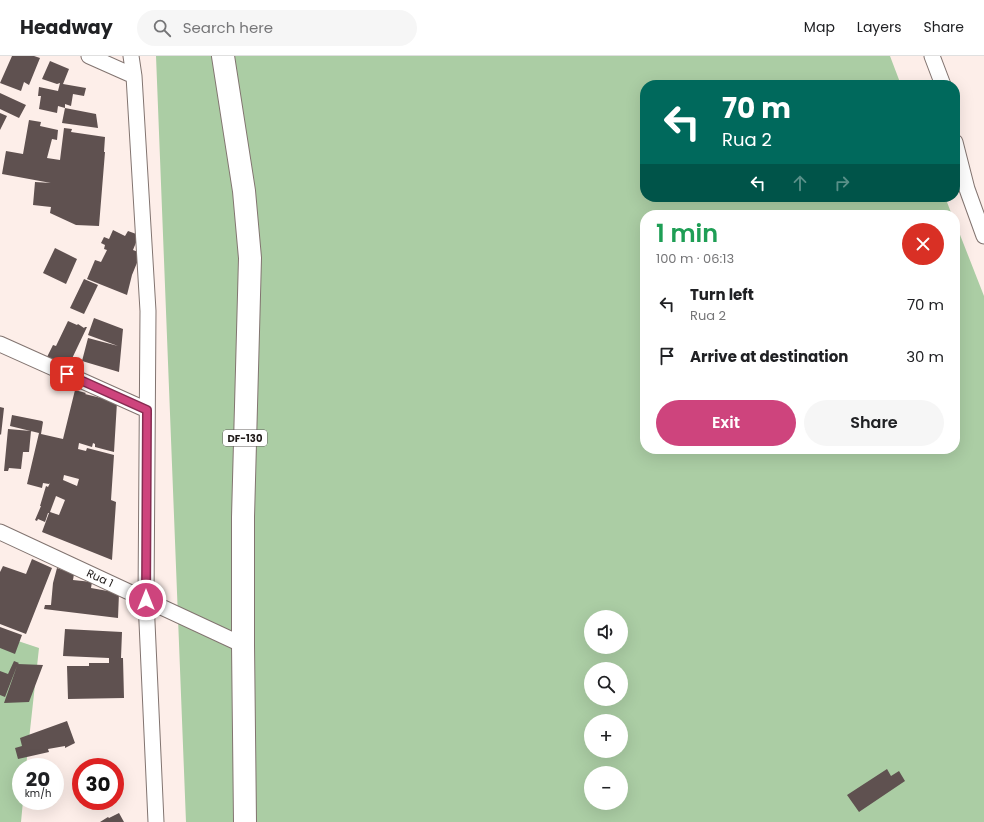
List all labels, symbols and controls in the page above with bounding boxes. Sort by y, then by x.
search box [137,10,417,46]
text: Headway [20,14,113,41]
icon: search [151,17,173,39]
text: Search here [183,17,273,38]
text: Map [804,17,835,37]
text: Layers [857,17,901,37]
text: Share [923,17,964,37]
text: 70 m [722,89,791,128]
icon: left [656,96,708,148]
text: Rua 2 [722,127,772,152]
icon: left [747,172,769,194]
icon: ahead [789,172,811,194]
icon: right [831,172,853,194]
text: 1 min [656,217,718,250]
button: close [902,223,944,265]
text: 100 m · 06:13 [656,249,734,268]
text: Turn left [690,284,754,305]
icon: left [656,293,678,315]
text: 70 m [907,294,944,315]
text: Rua 2 [690,306,726,325]
icon: arrive [656,345,678,367]
text: Arrive at destination [690,346,848,367]
text: 30 m [906,346,944,367]
pin [50,357,84,391]
icon: arrive [56,363,78,385]
button: Exit [656,400,796,446]
button: Share [804,400,944,446]
road number: DF-130 [223,430,267,446]
street label: Rua 1 [84,565,116,591]
position arrow [125,579,167,621]
map controls [584,610,628,810]
button: sound [584,610,628,654]
button: search [584,662,628,706]
button: + [584,714,628,758]
speed limit sign: 30 [72,758,124,810]
text: 20 [26,765,50,793]
button: − [584,766,628,810]
text: km/h [25,786,51,801]

